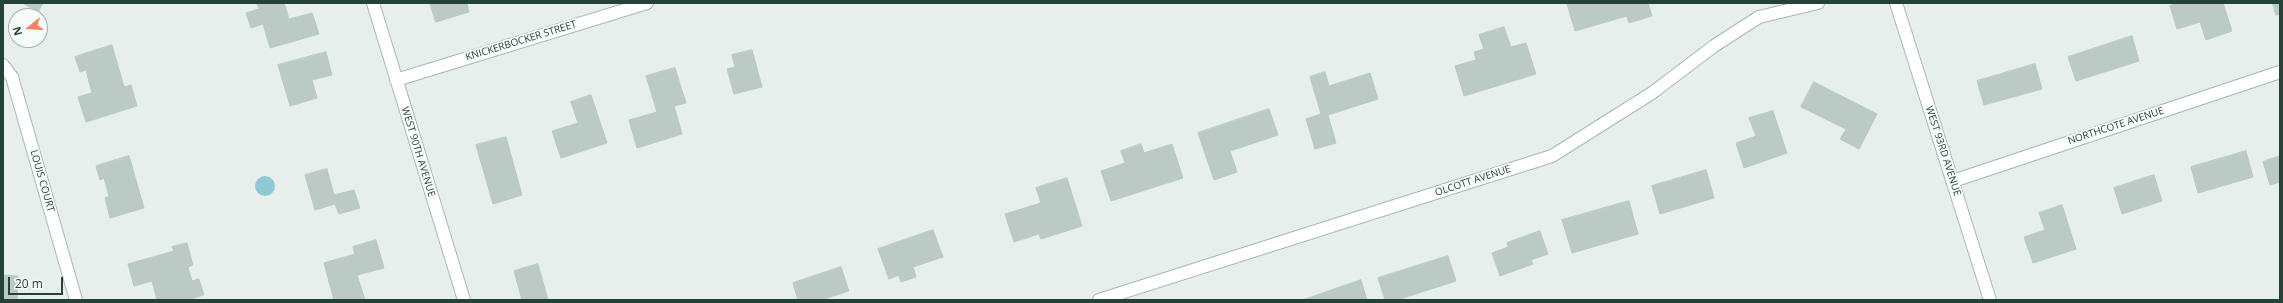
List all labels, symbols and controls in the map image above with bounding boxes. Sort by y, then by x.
north arrow [8,8,48,48]
street label: KNICKERBOCKER STREET [464,18,578,64]
text: N [9,25,25,38]
street label: WEST 93RD AVENUE [1923,104,1963,198]
street label: NORTHCOTE AVENUE [2066,105,2166,147]
street label: WEST 90TH AVENUE [399,106,437,198]
street label: LOUIS COURT [27,148,57,214]
street label: OLCOTT AVENUE [1434,163,1512,199]
scale bar [10,269,65,295]
text: 20 m [15,275,43,292]

